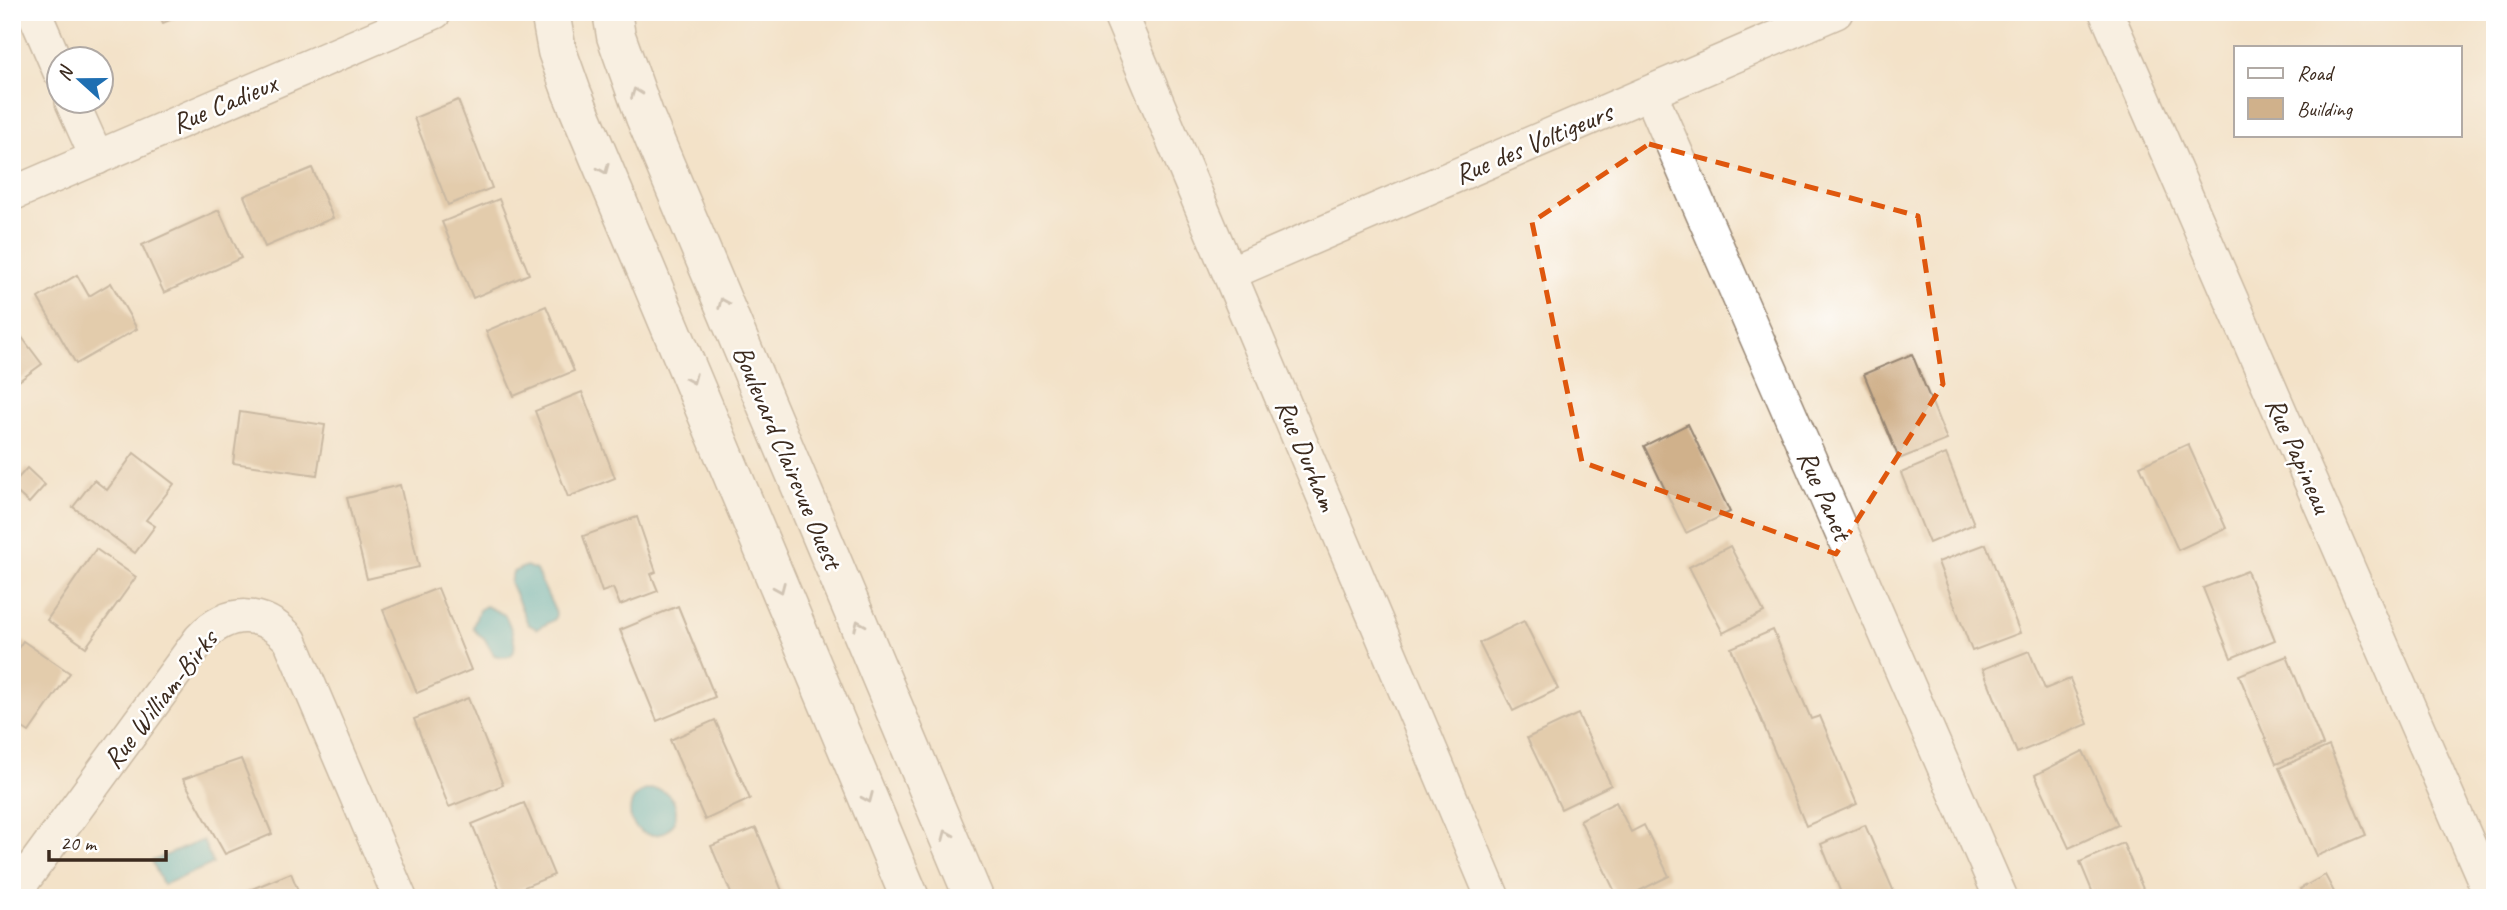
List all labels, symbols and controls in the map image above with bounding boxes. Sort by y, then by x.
north arrow [46,46,116,116]
legend [2234,46,2462,136]
text: Road [2297,60,2336,86]
text: N [52,61,80,84]
street label: Rue Cadieux [166,64,284,141]
one-way arrow [630,87,644,99]
street label: Rue des Voltigeurs [1449,93,1619,192]
text: Building [2297,96,2354,122]
one-way arrow [596,162,610,174]
one-way arrow [718,297,732,309]
street label: Boulevard Clairevue Ouest [725,340,852,576]
one-way arrow [684,371,698,384]
street label: Rue Papineau [2258,392,2341,520]
street label: Rue Durham [1268,394,1347,517]
street label: Rue Panet [1790,445,1861,548]
one-way arrow [772,582,786,594]
one-way arrow [853,620,867,632]
street label: Rue William-Birks [95,621,227,775]
one-way arrow [860,791,874,803]
scale bar [49,819,166,863]
text: 20 m [60,830,98,856]
one-way arrow [942,830,956,842]

